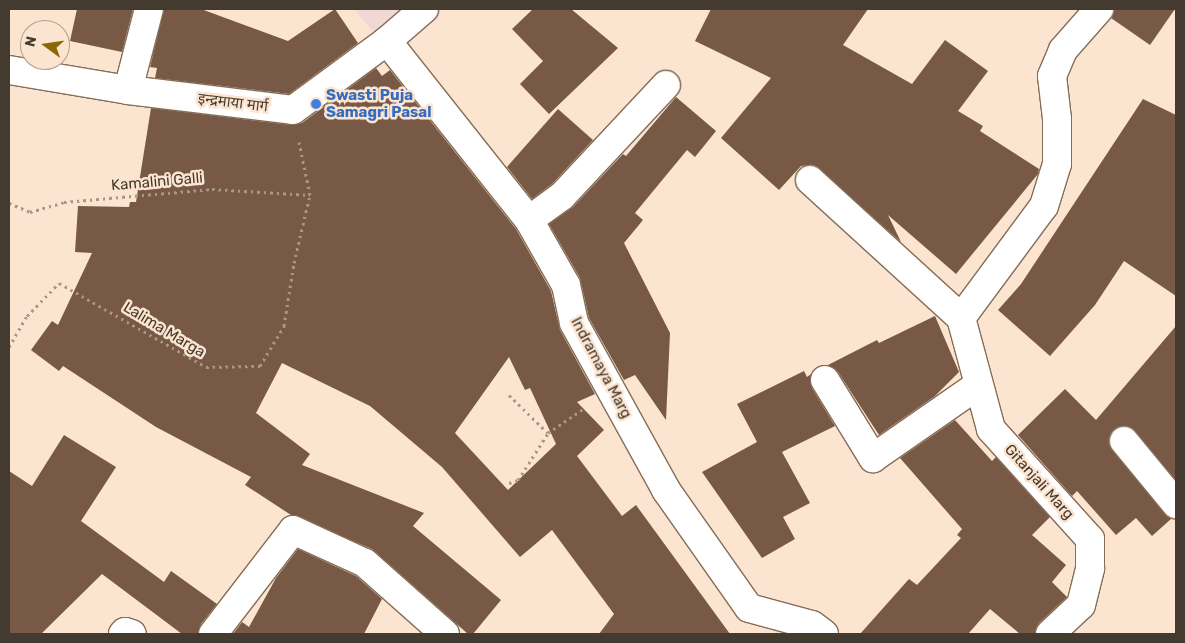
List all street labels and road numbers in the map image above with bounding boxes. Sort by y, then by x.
street label: इन्द्रमाया मार्ग [197,90,269,116]
street label: Kamalini Galli [110,169,204,195]
street label: Lalima Marga [120,299,208,361]
street label: Indramaya Marg [567,314,635,422]
street label: Gitanjali Marg [1001,441,1077,523]

